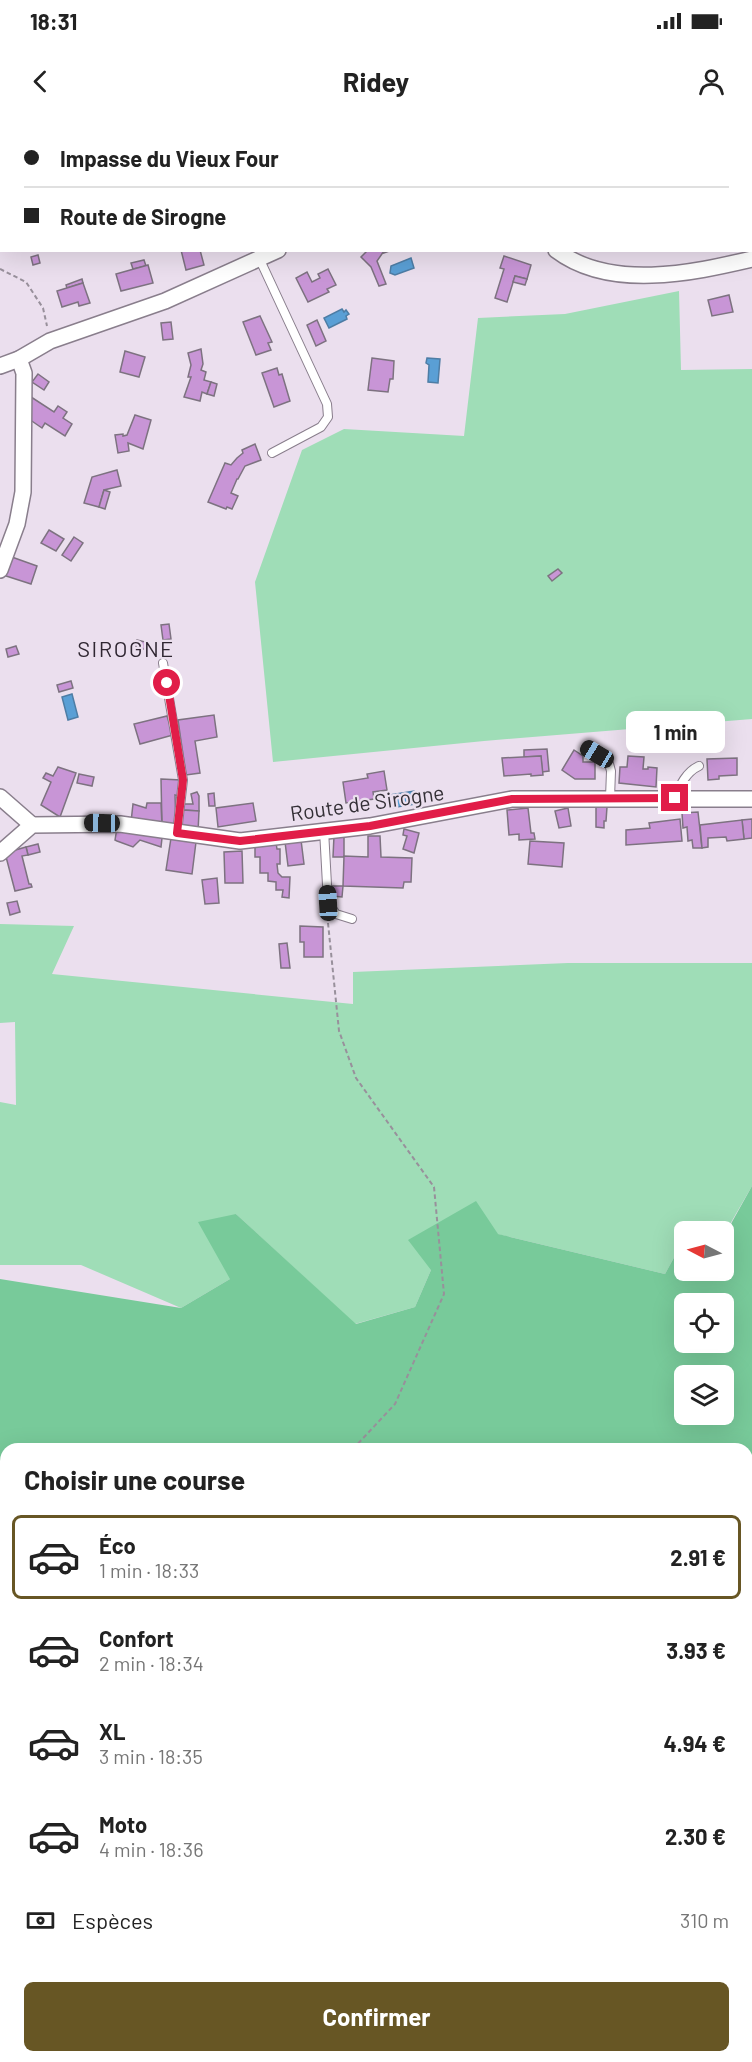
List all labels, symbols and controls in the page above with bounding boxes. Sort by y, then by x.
text: 18:31 [30,8,77,34]
icon: back [24,65,57,98]
text: Ridey [343,65,409,97]
icon: person [695,65,728,98]
text: Impasse du Vieux Four [60,145,279,171]
text: Route de Sirogne [60,203,226,229]
district label: SIROGNE [77,635,175,661]
route start [153,669,180,696]
callout: 1 min [626,711,724,753]
text: 1 min [654,720,697,744]
car [577,737,617,771]
street label: Route de Sirogne [288,779,446,825]
route end [661,784,688,811]
car [84,814,120,832]
car [318,885,338,921]
north arrow [674,1221,734,1281]
map controls [674,1221,734,1425]
button: locate [674,1293,734,1353]
button: layers [674,1365,734,1425]
text: Choisir une course [24,1463,245,1495]
icon: car [27,1530,81,1584]
text: Éco [99,1532,136,1558]
text: 2.91 € [670,1544,726,1570]
text: 1 min · 18:33 [99,1558,199,1582]
icon: car [27,1623,81,1677]
text: Confort [99,1625,174,1651]
text: 3.93 € [666,1637,726,1663]
text: 2 min · 18:34 [99,1651,204,1675]
icon: car [27,1716,81,1770]
text: XL [99,1718,125,1744]
text: 4.94 € [663,1730,726,1756]
text: 3 min · 18:35 [99,1744,203,1768]
icon: car [27,1809,81,1863]
text: Moto [99,1811,147,1837]
text: 2.30 € [665,1823,726,1849]
text: 4 min · 18:36 [99,1837,203,1861]
icon: cash [24,1904,57,1937]
text: Espèces [72,1907,153,1933]
text: 310 m [680,1908,729,1932]
button: Confirmer [24,1982,729,2051]

